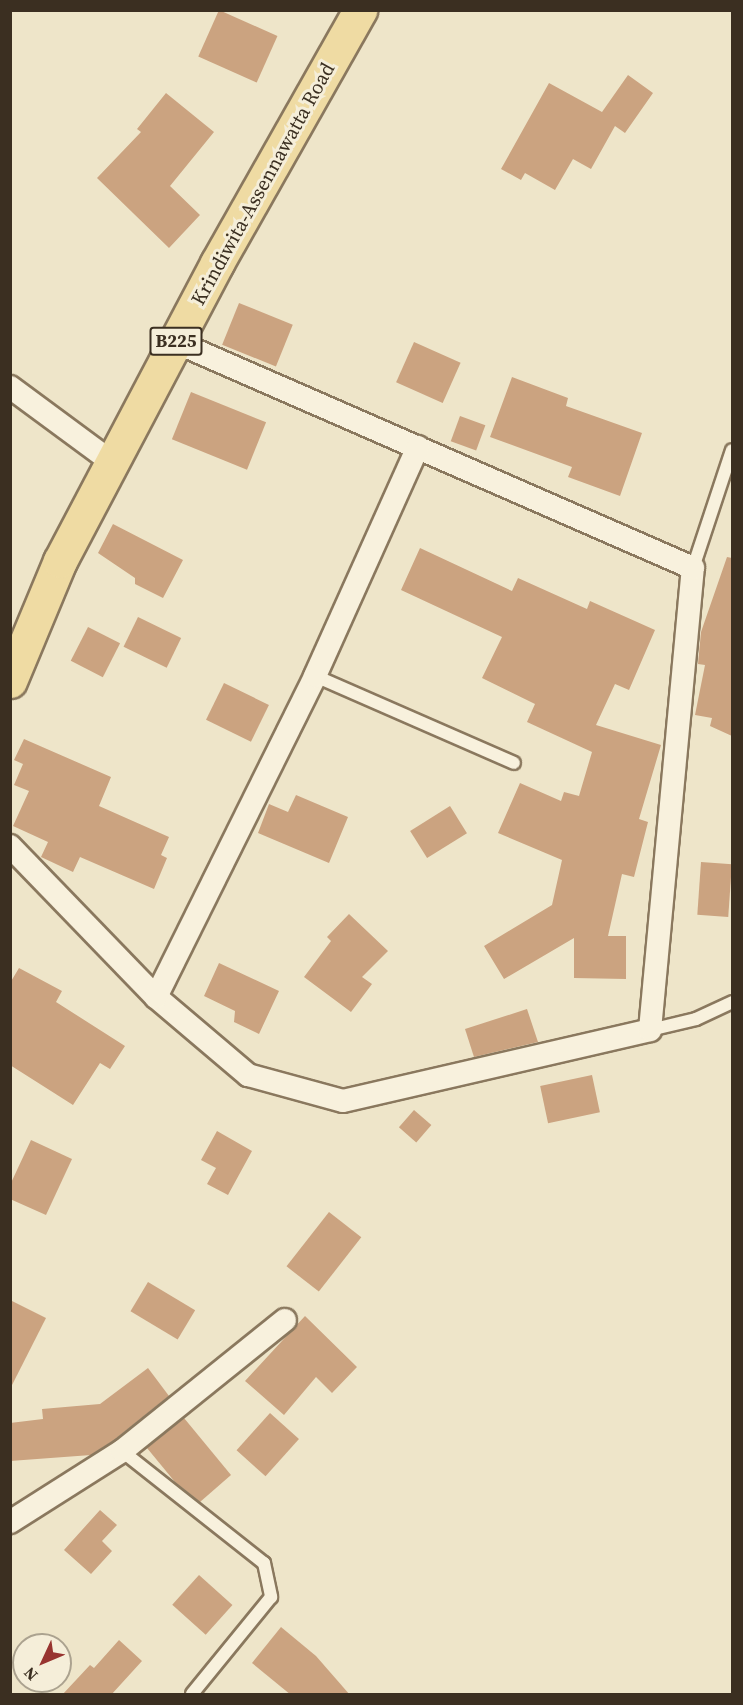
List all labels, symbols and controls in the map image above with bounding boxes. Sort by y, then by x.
street label: Krindiwita-Assennawatta Road [186,59,340,309]
road number: B225 [149,326,203,356]
north arrow [12,1633,72,1693]
text: N [19,1662,42,1686]

